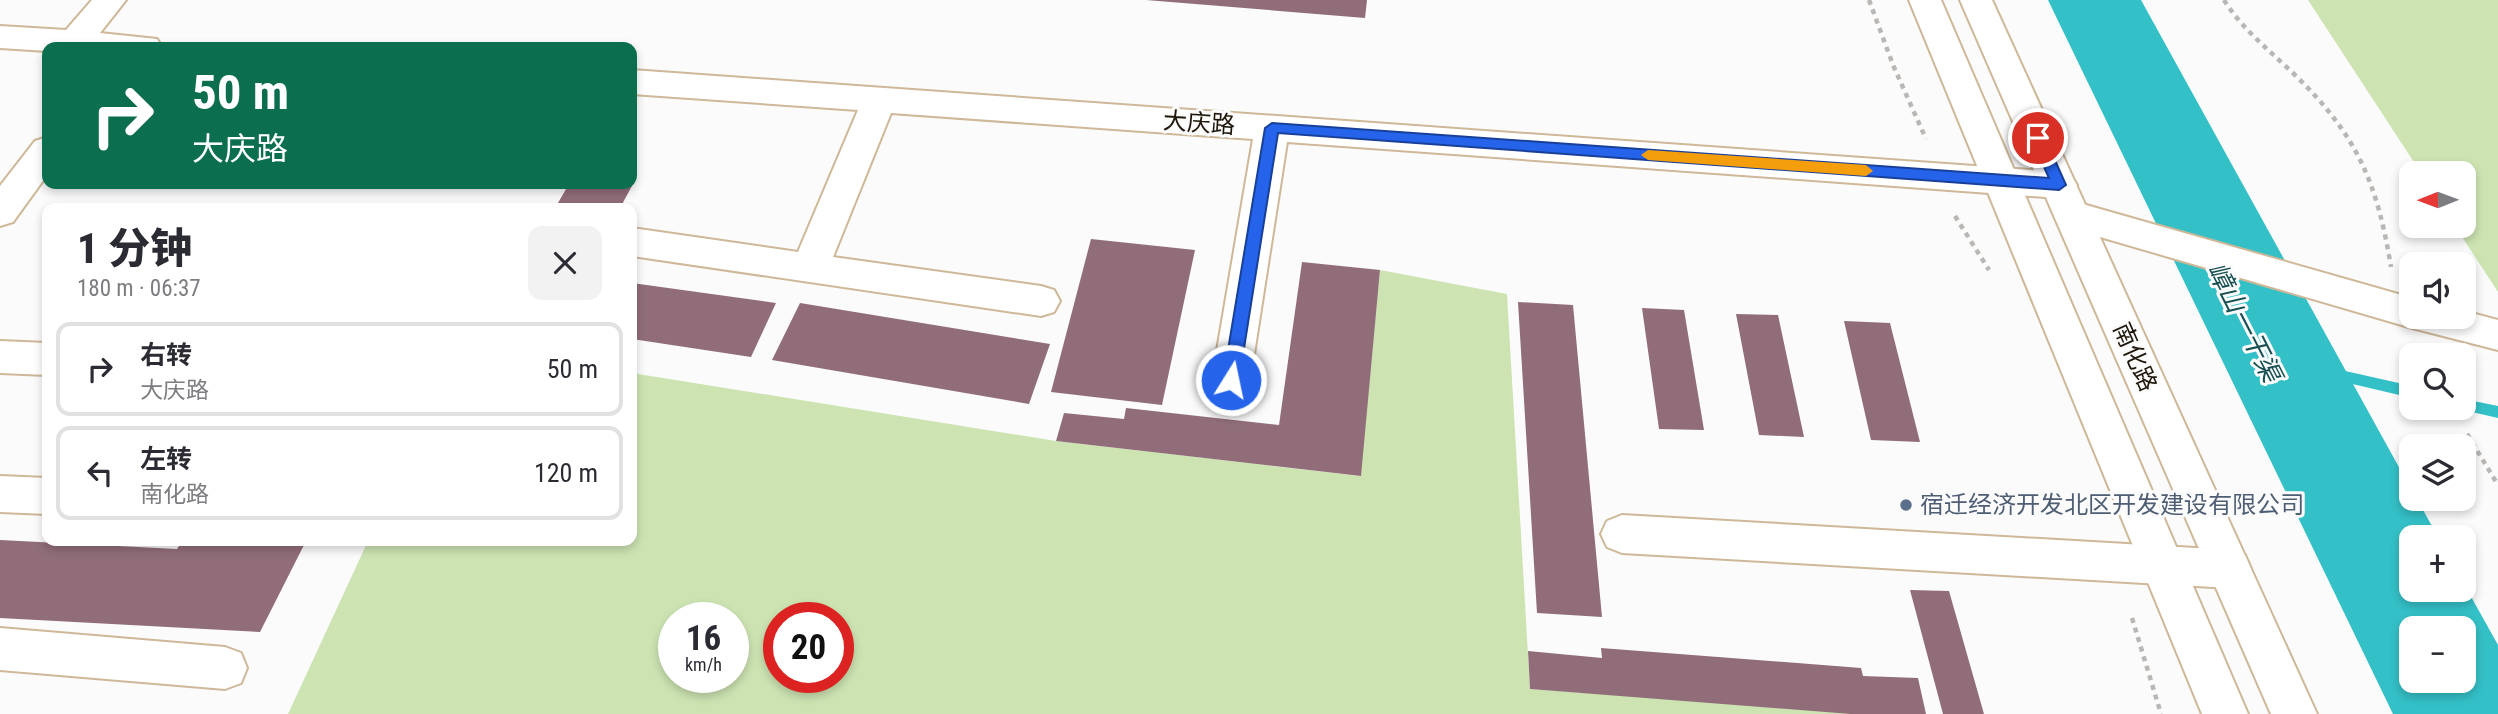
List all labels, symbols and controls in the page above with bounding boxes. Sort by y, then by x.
text: 50 m [192,64,289,121]
icon: right [77,70,168,161]
street label: 大庆路 [1162,107,1236,139]
pin [2008,108,2068,168]
icon: arrive [2019,119,2057,157]
text: 大庆路 [192,130,288,168]
north arrow [2399,161,2476,238]
map controls [2399,161,2476,693]
text: 1 分钟 [77,224,192,273]
button: close [528,226,602,300]
button: sound [2399,252,2476,329]
water label: 嶂山一干渠 [2201,257,2289,390]
text: 180 m · 06:37 [77,275,201,302]
street label: 南化路 [2108,318,2162,396]
text: 右转 [140,340,192,370]
position arrow [1194,343,1268,417]
button: search [2399,343,2476,420]
icon: right [81,350,119,388]
text: 50 m [547,354,598,384]
text: 大庆路 [140,377,209,404]
button: layers [2399,434,2476,511]
text: 左转 [140,444,192,474]
icon: left [81,454,119,492]
text: 120 m [534,458,598,488]
text: 南化路 [140,481,209,508]
place label: 宿迁经济开发北区开发建设有限公司 [1920,491,2304,519]
marker: 宿迁经济开发北区开发建设有限公司 [1898,497,1914,513]
button: + [2399,525,2476,602]
speed limit sign: 20 [763,602,854,693]
button: − [2399,616,2476,693]
text: 16 [686,618,721,659]
text: km/h [685,654,722,675]

